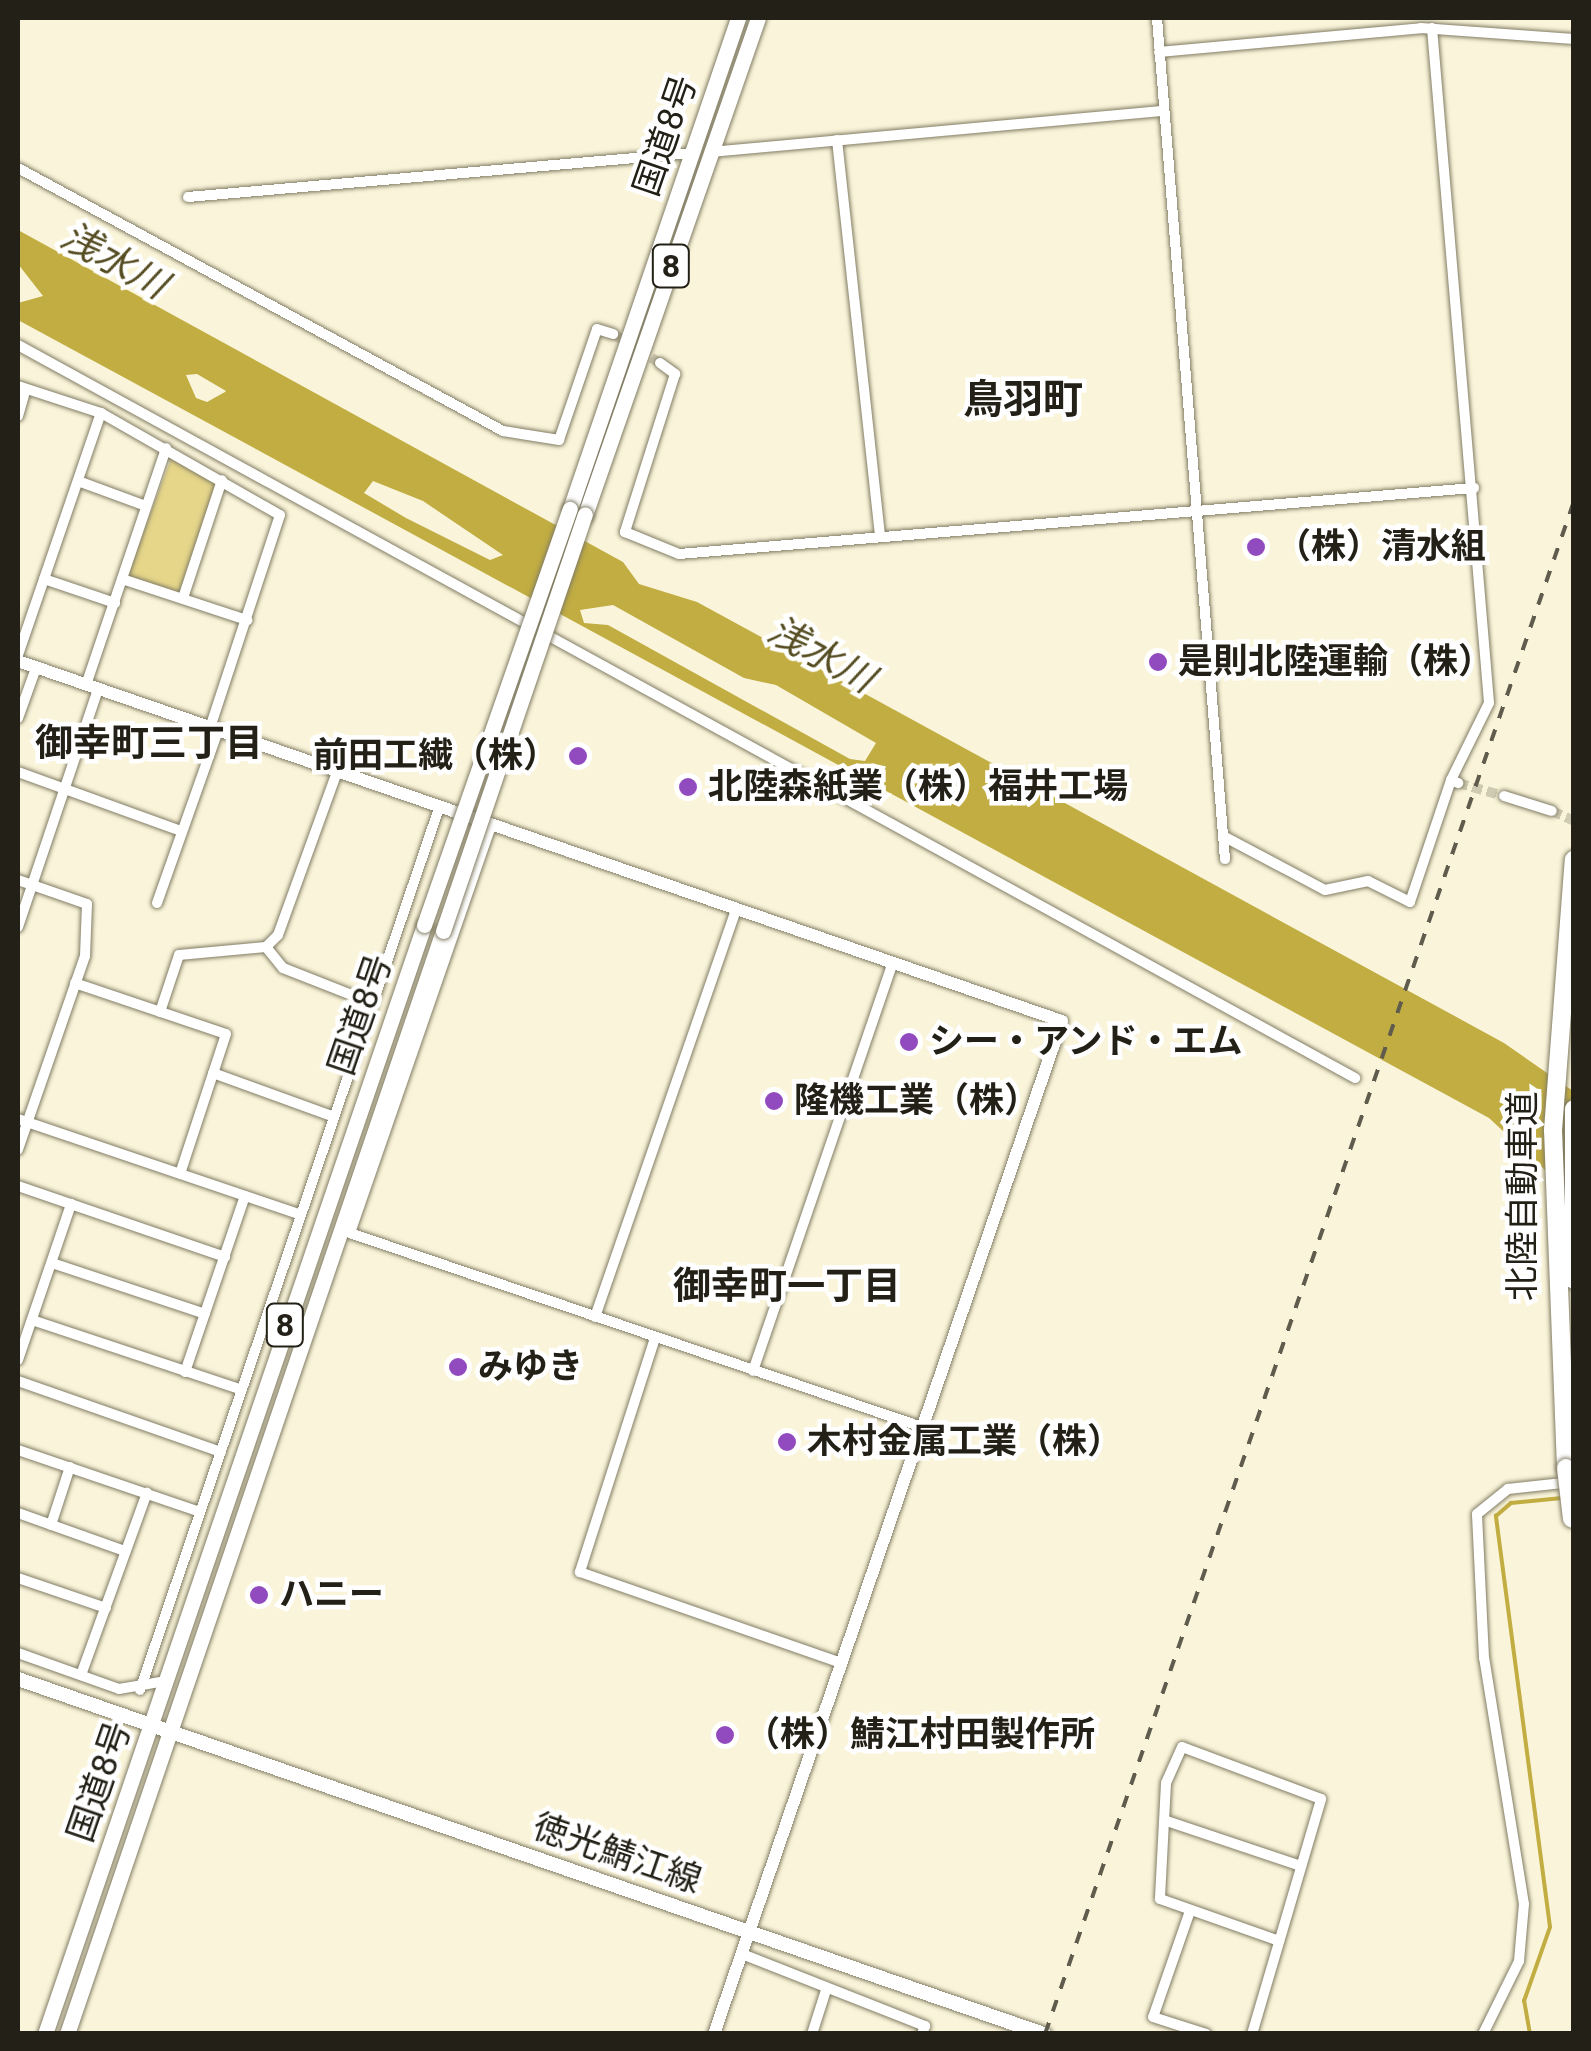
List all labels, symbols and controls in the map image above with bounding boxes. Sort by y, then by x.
street label: 国道8号 [626,70,706,202]
water label: 浅水川 [53,213,175,309]
road number: 8 [651,239,691,293]
district label: 鳥羽町 [963,376,1083,424]
place label: （株）清水組 [1276,526,1486,568]
marker: （株）清水組 [1245,536,1267,558]
water label: 浅水川 [760,607,882,703]
place label: 是則北陸運輸（株） [1178,641,1493,683]
marker: 是則北陸運輸（株） [1147,651,1169,673]
district label: 御幸町三丁目 [35,721,263,767]
place label: 前田工繊（株） [313,735,558,777]
marker: 前田工繊（株） [567,745,589,767]
place label: 北陸森紙業（株）福井工場 [708,766,1128,808]
marker: 北陸森紙業（株）福井工場 [677,776,699,798]
street label: 国道8号 [321,949,401,1081]
place label: シー・アンド・エム [929,1021,1244,1063]
marker: シー・アンド・エム [898,1031,920,1053]
place label: 隆機工業（株） [794,1080,1039,1122]
marker: 隆機工業（株） [763,1090,785,1112]
street label: 北陸自動車道 [1502,1091,1544,1301]
district label: 御幸町一丁目 [673,1264,901,1310]
road number: 8 [265,1298,305,1352]
place label: みゆき [478,1346,583,1388]
marker: みゆき [447,1356,469,1378]
place label: 木村金属工業（株） [807,1421,1122,1463]
marker: 木村金属工業（株） [776,1431,798,1453]
place label: ハニー [279,1574,384,1616]
marker: ハニー [248,1584,270,1606]
place label: （株）鯖江村田製作所 [745,1714,1095,1756]
street label: 国道8号 [60,1716,140,1848]
marker: （株）鯖江村田製作所 [714,1724,736,1746]
street label: 徳光鯖江線 [527,1806,707,1902]

